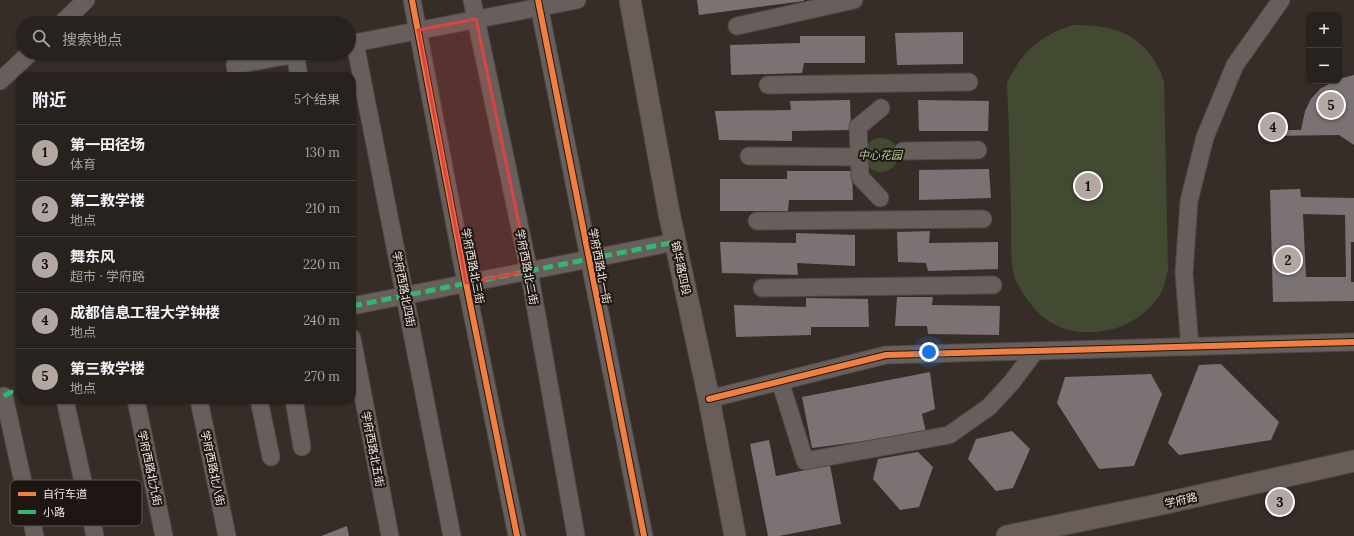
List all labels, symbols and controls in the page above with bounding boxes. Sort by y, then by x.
map controls [1306,12,1342,84]
button: + [1306,12,1342,48]
search box [16,16,356,60]
icon: search [30,27,52,49]
text: 搜索地点 [62,30,122,49]
button: − [1306,48,1342,84]
text: 附近 [32,89,66,111]
pin: 5 [1318,90,1344,120]
text: 5个结果 [294,91,340,108]
pin: 4 [1260,112,1286,142]
text: 第一田径场 [70,135,145,154]
text: 1 [42,144,48,161]
text: 130 m [305,144,340,161]
park label: 中心花园 [858,148,904,162]
text: 体育 [70,156,96,173]
pin: 1 [1075,171,1101,201]
text: 第二教学楼 [70,191,145,210]
text: 2 [42,200,48,217]
text: 210 m [305,200,340,217]
text: 地点 [70,212,96,229]
street label: 学府西路北三街 [459,227,487,305]
street label: 学府西路北一街 [586,227,614,305]
street label: 学府西路北二街 [513,228,541,306]
street label: 锦华路四段 [668,240,694,296]
pin: 2 [1275,245,1301,275]
text: 舞东风 [70,247,115,266]
street label: 学府西路北四街 [390,250,418,328]
text: 3 [41,256,49,273]
text: 220 m [303,256,340,273]
text: 超市 · 学府路 [70,268,145,285]
text: 成都信息工程大学钟楼 [70,303,220,322]
text: 4 [41,312,49,329]
text: 240 m [303,312,340,329]
text: 地点 [70,324,96,341]
your location [919,342,939,362]
text: 第三教学楼 [70,359,145,378]
text: 5 [41,368,49,385]
text: 270 m [304,368,340,385]
text: 地点 [70,380,96,397]
street label: 学府西路北五街 [359,410,387,488]
street label: 学府西路北九街 [135,429,165,507]
street label: 学府西路北八街 [198,429,228,507]
legend [10,480,142,526]
text: 自行车道 [43,487,87,501]
pin: 3 [1267,487,1293,517]
street label: 学府路 [1163,489,1199,511]
text: 小路 [43,505,65,519]

